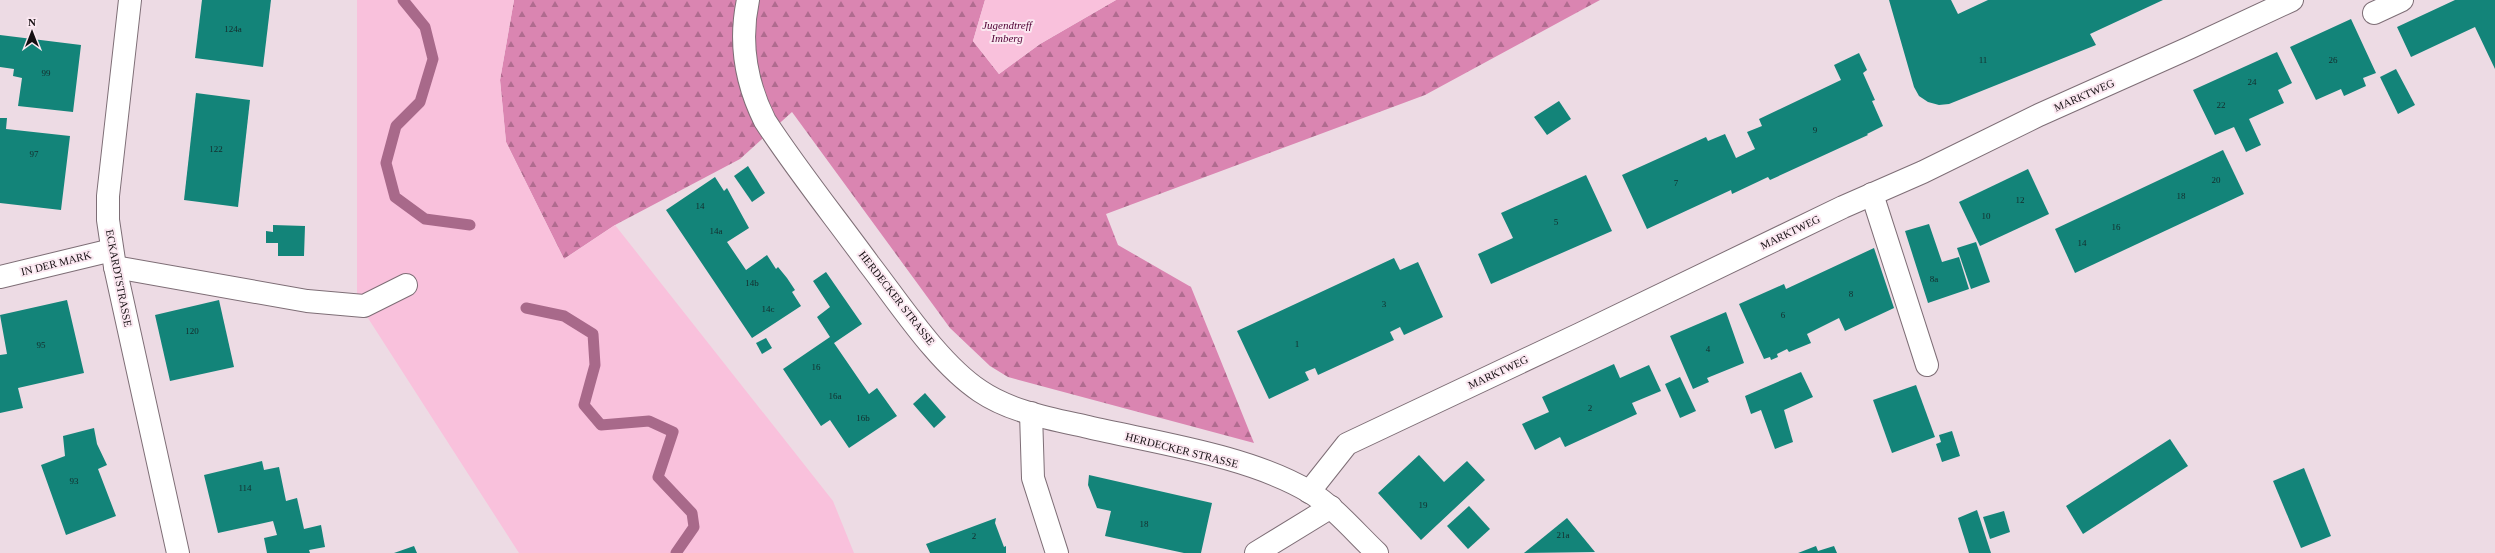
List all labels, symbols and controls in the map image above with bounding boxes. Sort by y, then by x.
north arrow [12,12,52,52]
text: N [28,16,36,28]
park label: Jugendtreff Imberg [982,19,1034,44]
house number: 124a [224,24,242,34]
house number: 11 [1979,55,1987,65]
house number: 26 [2329,55,2338,65]
house number: 99 [42,68,51,78]
street label: MARKTWEG [2052,76,2116,114]
house number: 24 [2248,77,2257,87]
house number: 22 [2217,100,2226,110]
house number: 9 [1813,125,1818,135]
house number: 122 [209,144,223,154]
house number: 97 [30,149,39,159]
house number: 20 [2212,175,2221,185]
house number: 7 [1674,178,1679,188]
house number: 18 [2177,191,2186,201]
house number: 12 [2016,195,2025,205]
house number: 14 [696,201,705,211]
house number: 10 [1982,211,1991,221]
street label: MARKTWEG [1758,212,1822,252]
house number: 5 [1554,217,1559,227]
house number: 16 [2112,222,2121,232]
house number: 14a [710,226,723,236]
street label: ECKARDTSTRASSE [104,228,134,328]
house number: 14 [2078,238,2087,248]
street label: IN DER MARK [20,248,92,278]
street label: HERDECKER STRASSE [857,249,938,348]
house number: 8a [1930,274,1938,284]
house number: 14b [745,278,759,288]
house number: 8 [1849,289,1854,299]
house number: 3 [1382,299,1387,309]
house number: 14c [762,304,775,314]
house number: 6 [1781,310,1786,320]
house number: 120 [185,326,199,336]
house number: 1 [1295,339,1299,349]
house number: 95 [37,340,46,350]
house number: 4 [1706,344,1711,354]
street label: MARKTWEG [1466,353,1530,391]
house number: 16 [812,362,821,372]
house number: 16a [829,391,842,401]
house number: 2 [1588,403,1592,413]
house number: 16b [856,413,870,423]
street label: HERDECKER STRASSE [1124,430,1240,470]
house number: 93 [70,476,79,486]
house number: 114 [238,483,252,493]
house number: 19 [1419,500,1428,510]
house number: 18 [1140,519,1149,529]
house number: 21a [1557,530,1570,540]
house number: 2 [972,531,976,541]

